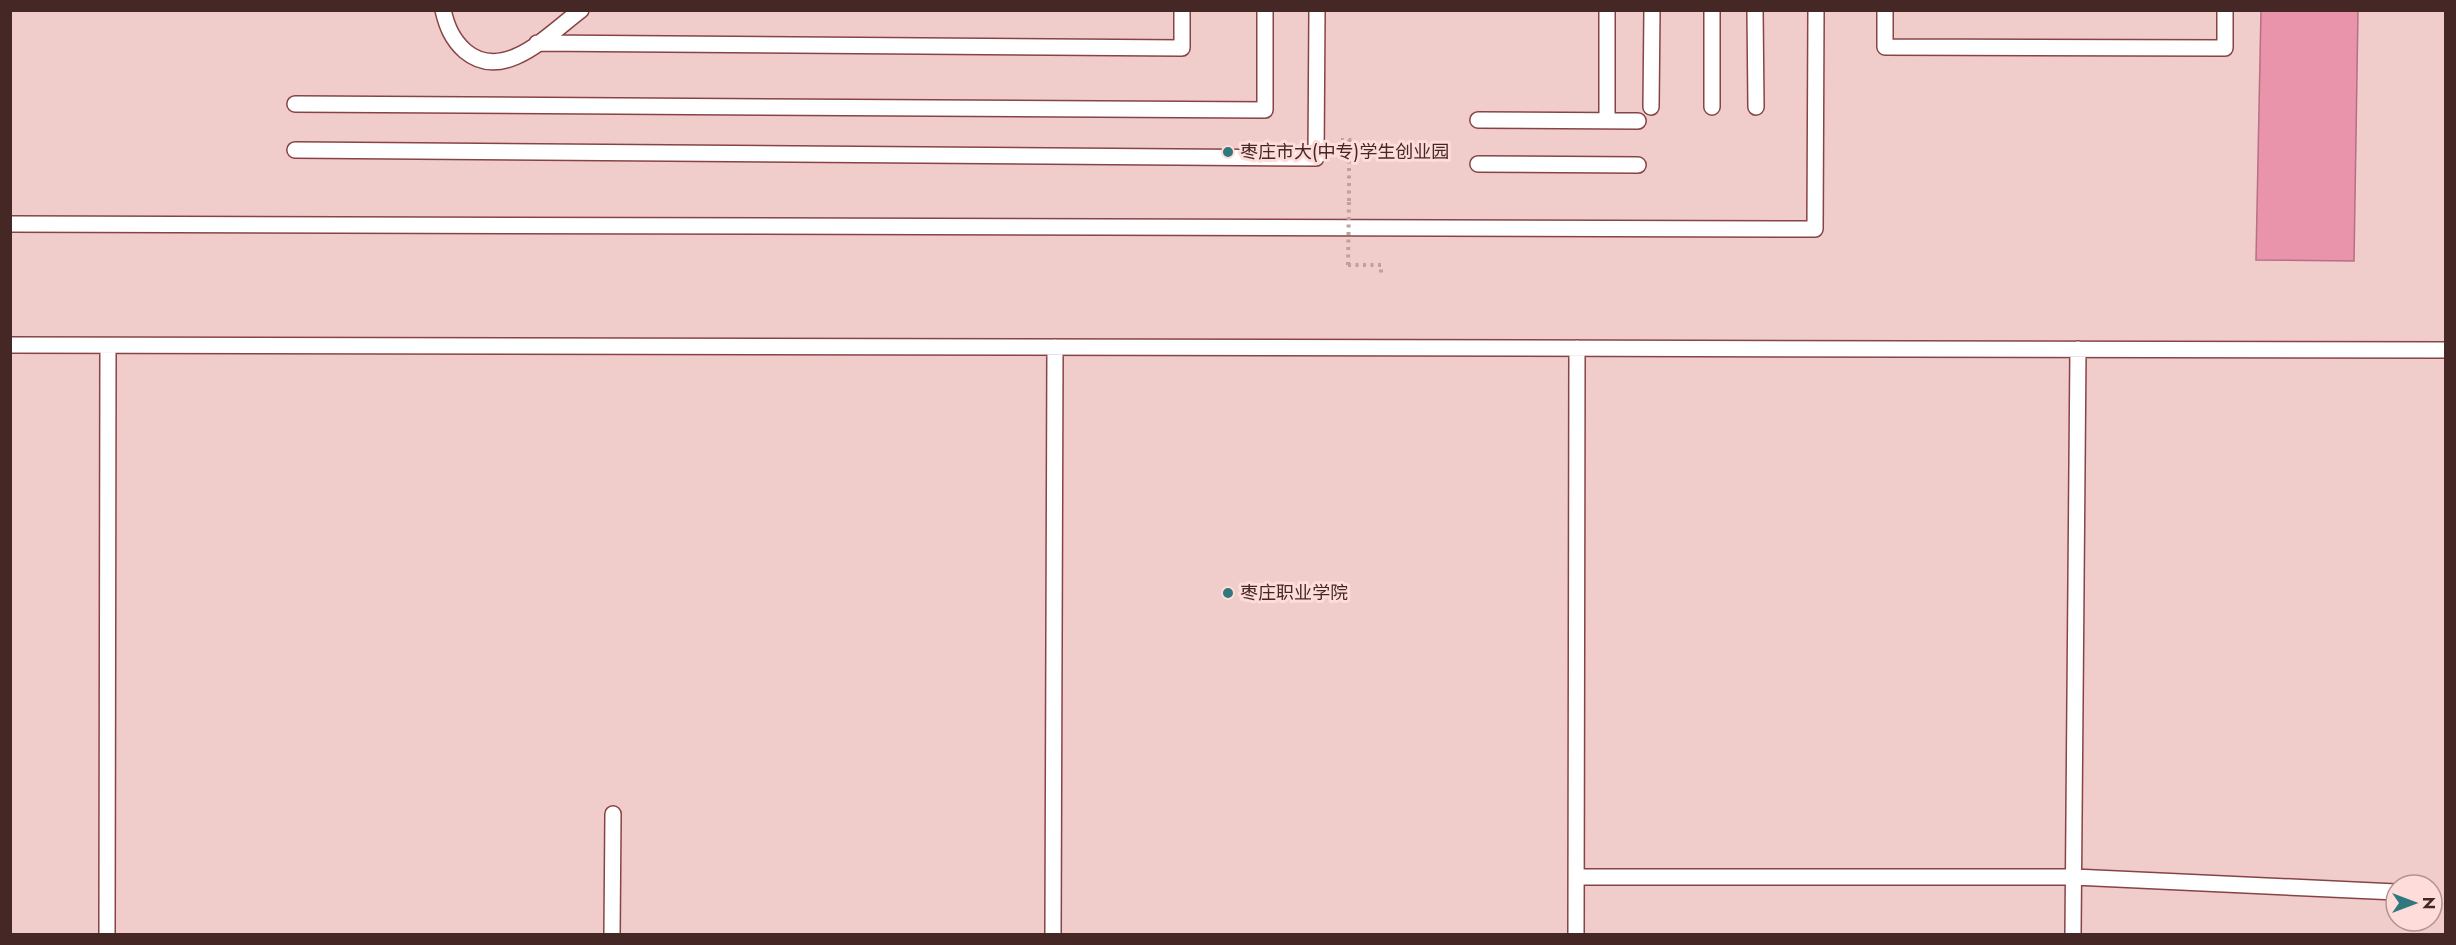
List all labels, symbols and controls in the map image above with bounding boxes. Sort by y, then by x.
place label: 枣庄市大(中专)学生创业园 [1240,139,1449,165]
marker: 枣庄市大(中专)学生创业园 [1221,145,1235,159]
place label: 枣庄职业学院 [1240,580,1348,606]
marker: 枣庄职业学院 [1221,586,1235,600]
north arrow [2384,873,2444,933]
text: N [2417,897,2440,909]

